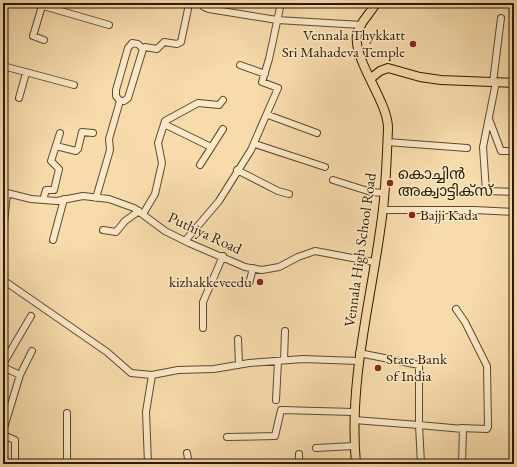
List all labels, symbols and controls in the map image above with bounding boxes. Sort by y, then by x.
place label: Vennala Thykkatt Sri Mahadeva Temple [282,25,405,61]
marker: Vennala Thykkatt Sri Mahadeva Temple [408,39,418,49]
place label: കൊച്ചിൻ അക്വാട്ടിക്സ് [398,164,495,201]
street label: Vennala High School Road [339,171,380,328]
marker: കൊച്ചിൻ അക്വാട്ടിക്സ് [385,178,395,188]
place label: Bajji Kada [420,205,478,224]
street label: Puthiya Road [165,207,245,258]
marker: Bajji Kada [407,210,417,220]
place label: kizhakkeveedu [169,272,252,291]
marker: kizhakkeveedu [255,277,265,287]
place label: State Bank of India [386,349,448,385]
marker: State Bank of India [373,363,383,373]

